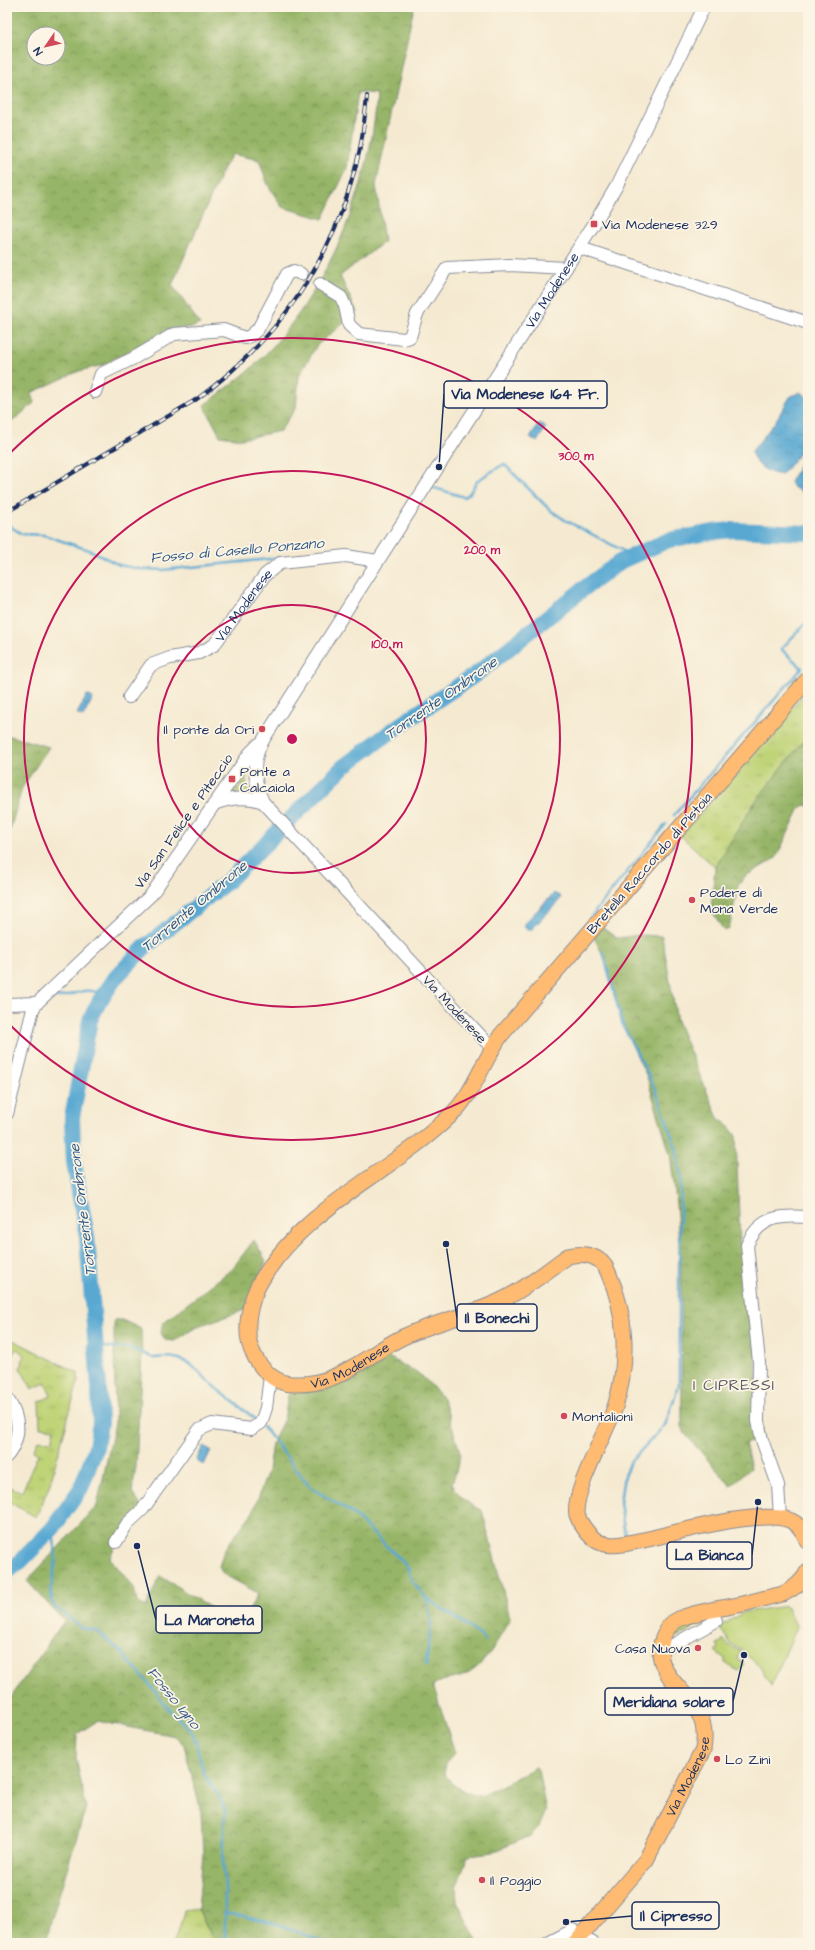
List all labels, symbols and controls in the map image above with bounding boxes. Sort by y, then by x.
north arrow [26,26,66,66]
text: N [30,44,46,58]
place label: Via Modenese 329 [602,215,718,235]
marker: Via Modenese 329 [589,219,599,229]
street label: Via Modenese [520,248,585,333]
callout: Via Modenese 164 Fr. [444,381,607,408]
text: Via Modenese 164 Fr. [450,384,599,405]
text: 300 m [557,448,594,465]
water label: Fosso di Casello Ponzano [150,532,326,569]
text: 200 m [463,542,501,559]
street label: Via Modenese [210,564,277,647]
text: 100 m [372,636,403,653]
water label: Torrente Ombrone [381,651,502,745]
place label: Il ponte da Ori [163,720,254,740]
marker: Il ponte da Ori [257,724,267,734]
centre of rings [285,732,299,746]
street label: Via San Felice e Piteccio [129,750,238,893]
place label: Ponte a Calcaiola [240,762,295,798]
marker: Ponte a Calcaiola [227,774,237,784]
street label: Bretella Raccordo di Pistoia [582,788,717,939]
water label: Torrente Ombrone [137,855,253,957]
place label: Podere di Mona Verde [700,883,778,919]
marker: Podere di Mona Verde [687,895,697,905]
street label: Via Modenese [417,971,492,1049]
water label: Torrente Ombrone [64,1142,101,1277]
callout: Il Bonechi [457,1304,537,1331]
text: Il Bonechi [465,1308,530,1329]
street label: Via Modenese [309,1337,394,1394]
district label: I CIPRESSI [693,1375,775,1396]
place label: Montalioni [572,1407,633,1427]
marker: Montalioni [559,1411,569,1421]
callout: La Bianca [667,1542,752,1569]
text: La Bianca [674,1545,744,1566]
callout: La Maroneta [156,1606,262,1633]
text: La Maroneta [164,1610,254,1631]
place label: Casa Nuova [615,1639,690,1659]
marker: Casa Nuova [693,1643,703,1653]
water label: Fosso Igno [141,1663,206,1736]
callout: Meridiana solare [605,1688,733,1715]
text: Meridiana solare [613,1692,725,1713]
street label: Via Modenese [661,1736,715,1820]
place label: Lo Zini [725,1750,770,1770]
marker: Lo Zini [712,1754,722,1764]
place label: Il Poggio [490,1871,541,1891]
marker: Il Poggio [477,1875,487,1885]
callout: Il Cipresso [632,1902,719,1929]
text: Il Cipresso [640,1906,712,1927]

